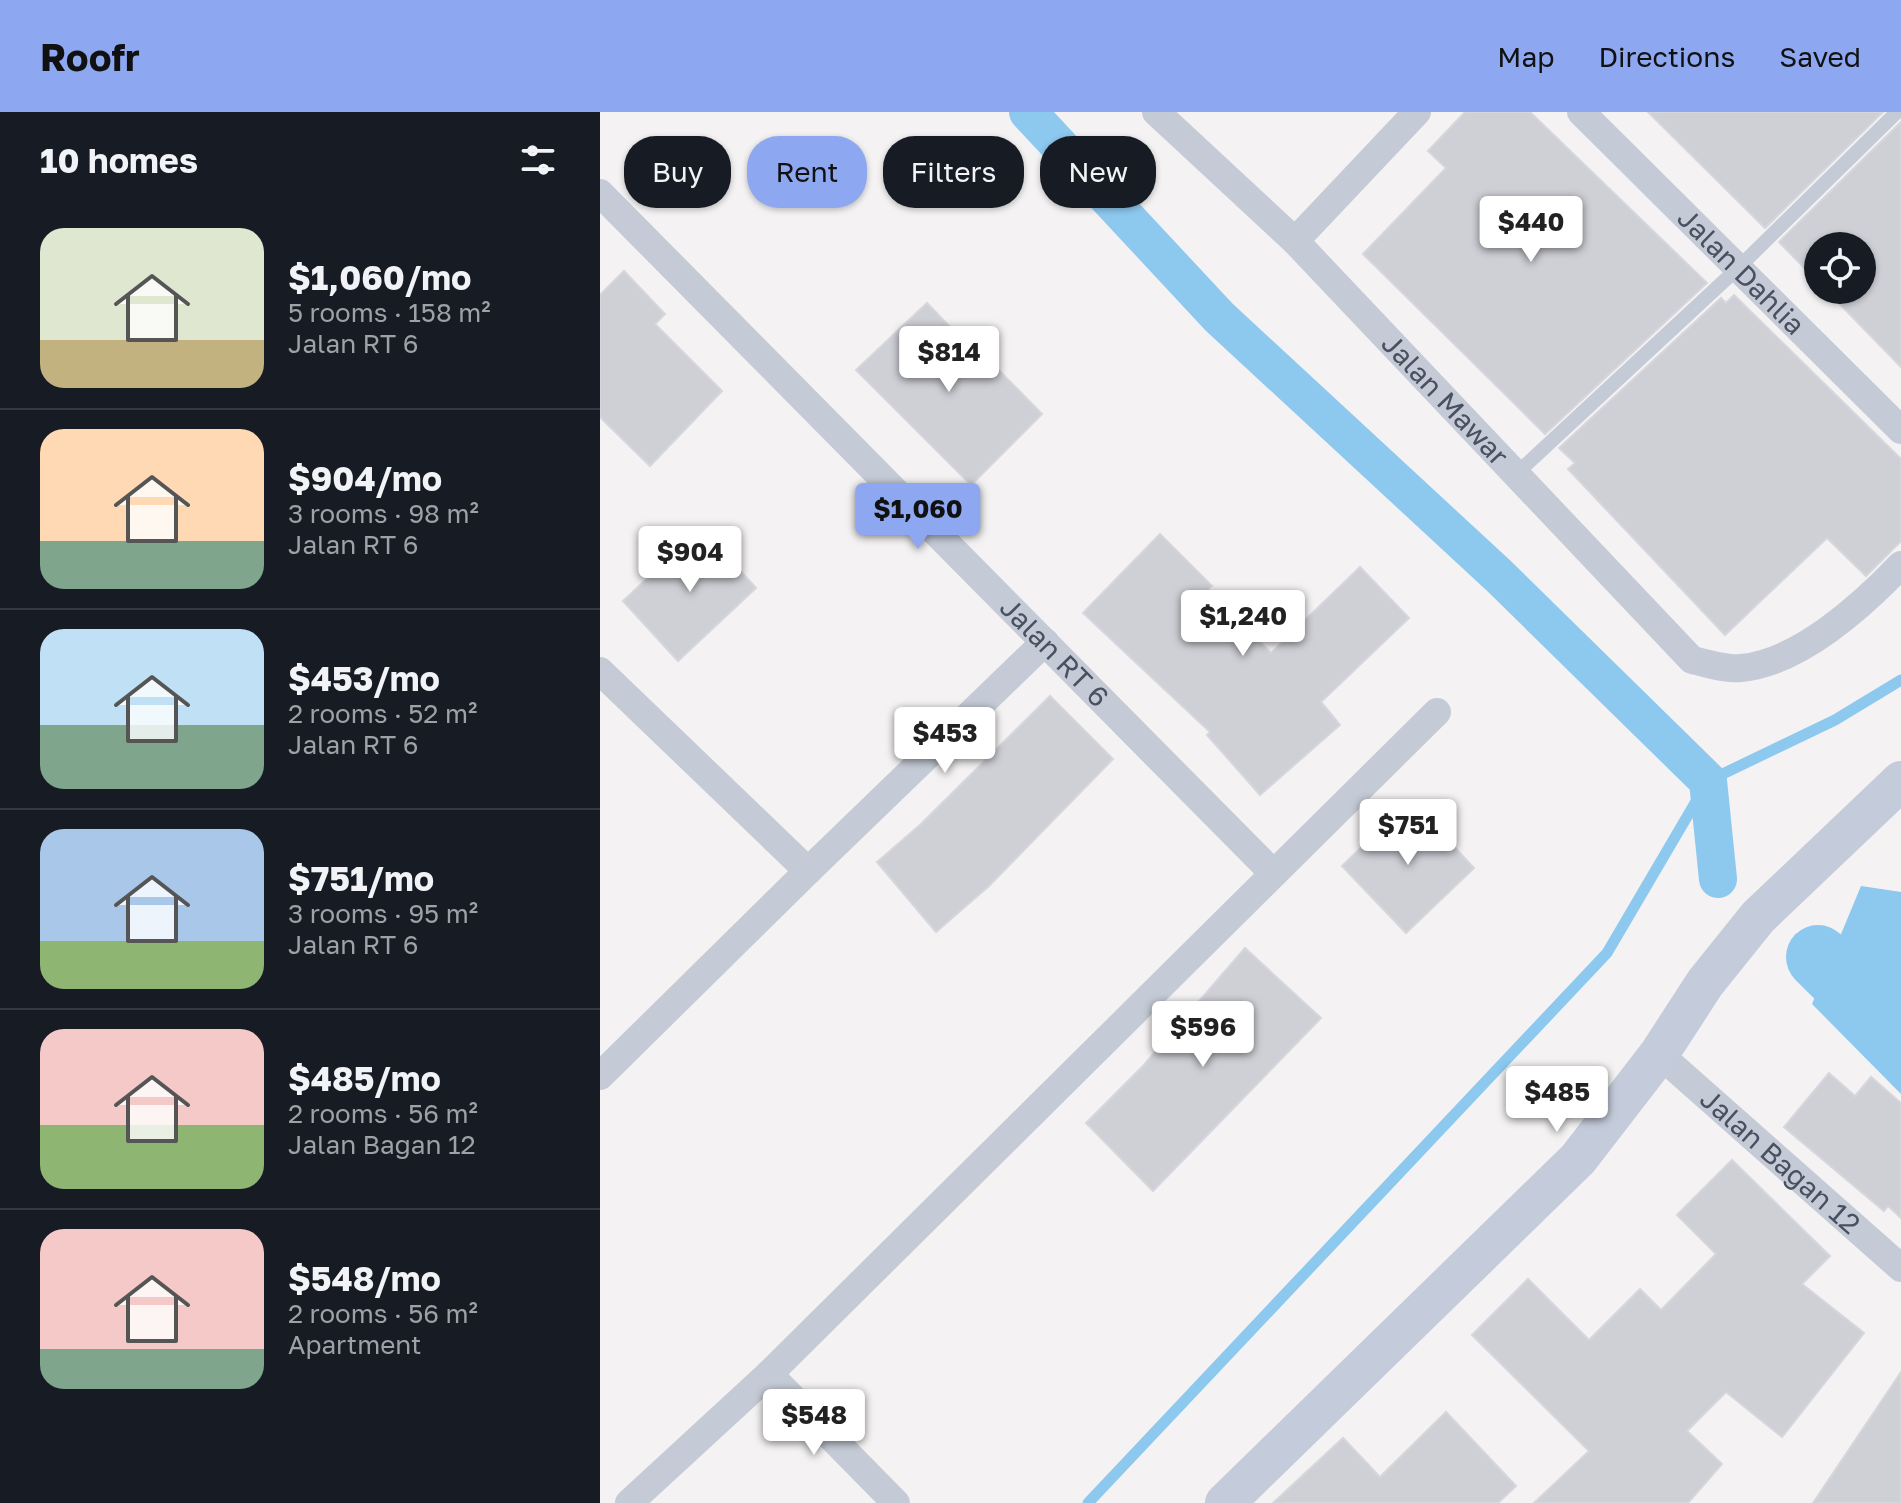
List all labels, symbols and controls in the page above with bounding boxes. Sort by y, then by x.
text: Roofr [40,34,140,79]
text: Map [1497,40,1554,73]
text: Directions [1598,40,1735,73]
text: Saved [1779,40,1861,73]
chip: Buy [624,136,731,208]
chip: Rent [747,136,867,208]
chip: Filters [883,136,1024,208]
chip: New [1040,136,1156,208]
icon: filters [516,138,560,182]
text: 10 homes [40,140,198,180]
pin: $440 [1484,196,1578,264]
street label: Jalan Dahlia [1671,201,1812,341]
text: $440 [1498,206,1564,237]
map controls [1804,232,1876,304]
button: locate [1804,232,1876,304]
text: $1,060/mo [288,257,471,297]
icon: home [104,260,200,356]
text: 5 rooms · 158 m² [288,297,491,328]
pin: $814 [902,326,996,394]
street label: Jalan Mawar [1375,327,1516,472]
text: Jalan RT 6 [288,328,418,359]
text: $814 [917,336,981,367]
text: $904/mo [288,458,442,498]
icon: home [104,461,200,557]
pin: $1,060 [853,483,983,551]
text: $1,060 [873,493,963,524]
text: 3 rooms · 98 m² [288,498,479,529]
pin: $904 [643,526,737,594]
text: Jalan RT 6 [288,529,418,560]
text: $904 [656,536,724,567]
street label: Jalan RT 6 [994,590,1116,713]
pin: $1,240 [1178,590,1308,658]
text: $1,240 [1199,600,1287,631]
text: $453/mo [288,658,440,698]
icon: home [104,661,200,757]
text: 2 rooms · 52 m² [288,698,477,729]
pin: $453 [898,707,992,775]
text: $453 [912,717,978,748]
text: Jalan RT 6 [288,729,418,760]
pin: $751 [1361,799,1455,867]
text: $751 [1378,809,1438,840]
text: $751/mo [288,858,434,898]
icon: home [104,861,200,957]
text: 3 rooms · 95 m² [288,898,478,929]
text: Jalan RT 6 [288,929,418,960]
pin: $596 [1156,1001,1250,1069]
text: $596 [1170,1011,1236,1042]
text: $485/mo [288,1058,441,1098]
icon: home [104,1061,200,1157]
pin: $485 [1510,1066,1604,1134]
text: $485 [1524,1076,1590,1107]
street label: Jalan Bagan 12 [1694,1082,1867,1240]
text: 2 rooms · 56 m² [288,1098,478,1129]
text: Jalan Bagan 12 [288,1129,476,1160]
text: $548/mo [288,1258,441,1298]
icon: home [104,1261,200,1357]
text: 2 rooms · 56 m² [288,1298,478,1329]
text: Apartment [288,1329,421,1360]
pin: $548 [767,1389,861,1457]
text: $548 [781,1399,847,1430]

